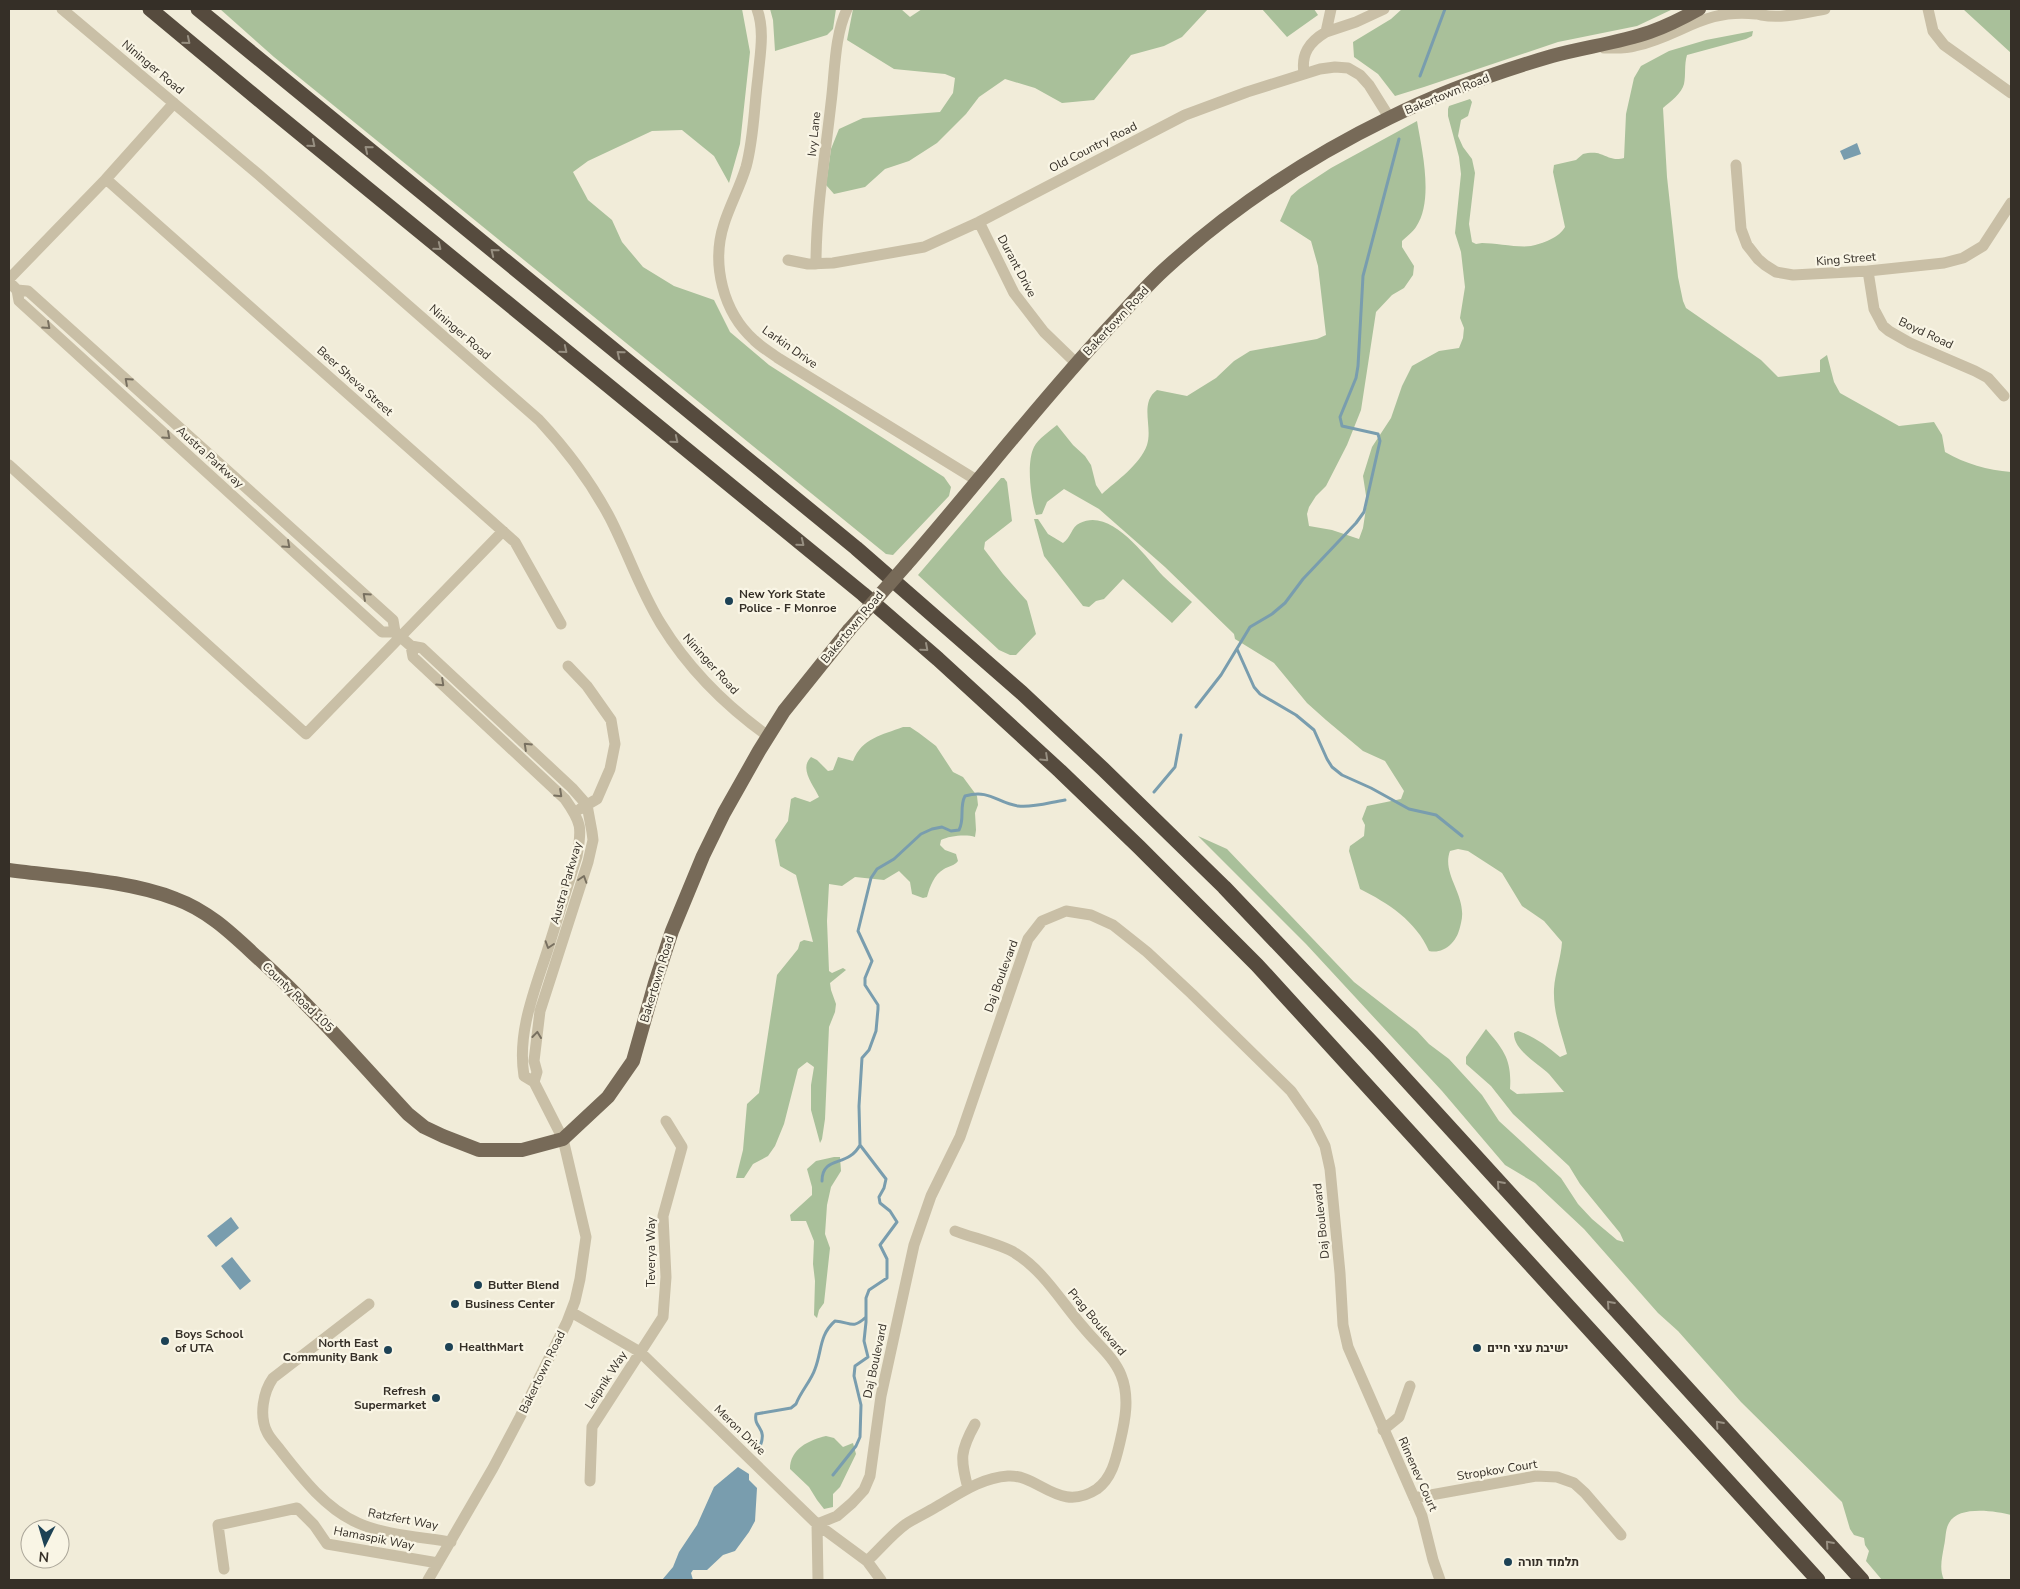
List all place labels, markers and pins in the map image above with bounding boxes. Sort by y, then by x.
place label: New York State Police - F Monroe [739,586,837,616]
marker: New York State Police - F Monroe [723,595,735,607]
place label: Butter Blend [488,1277,559,1293]
marker: Butter Blend [472,1279,484,1291]
place label: Business Center [465,1296,555,1312]
marker: Business Center [449,1298,461,1310]
place label: Boys School of UTA [175,1326,243,1356]
marker: Boys School of UTA [159,1335,171,1347]
place label: North East Community Bank [283,1335,379,1365]
place label: HealthMart [459,1339,524,1355]
place label: ישיבת עצי חיים [1487,1340,1568,1356]
marker: HealthMart [443,1341,455,1353]
marker: ישיבת עצי חיים [1471,1342,1483,1354]
marker: North East Community Bank [382,1344,394,1356]
place label: Refresh Supermarket [354,1383,426,1413]
marker: Refresh Supermarket [430,1392,442,1404]
place label: תלמוד תורה [1518,1554,1579,1570]
marker: תלמוד תורה [1502,1556,1514,1568]

